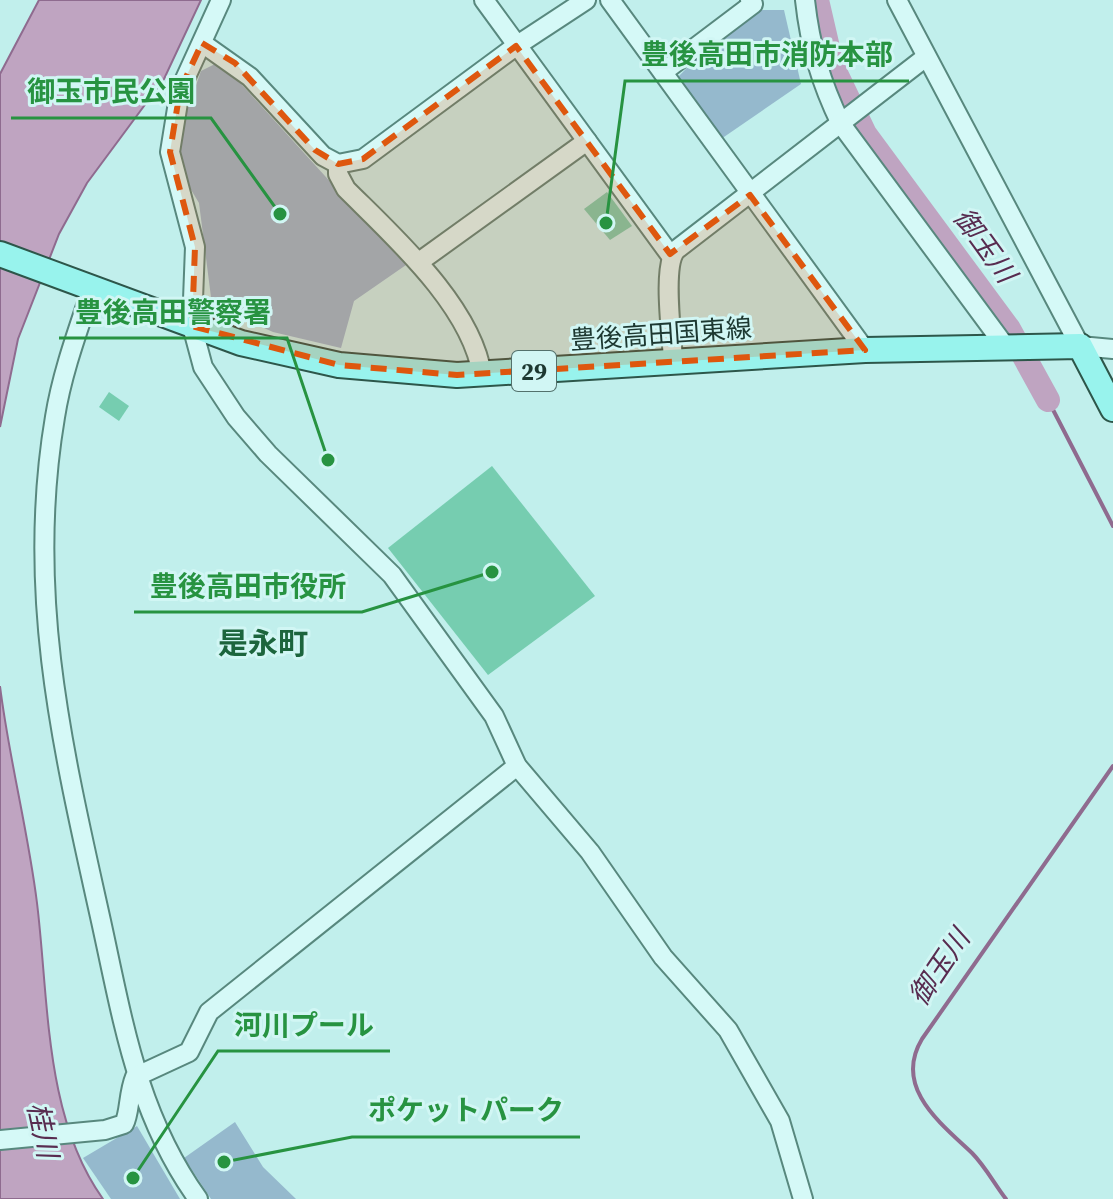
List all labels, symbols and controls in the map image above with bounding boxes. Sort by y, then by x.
callout: 豊後高田市消防本部 [625,29,909,81]
text: 豊後高田市消防本部 [641,35,893,73]
callout: 御玉市民公園 [11,66,211,118]
text: 御玉市民公園 [27,72,195,110]
water label: 御玉川 [945,200,1027,293]
callout: 豊後高田警察署 [59,286,287,338]
text: 豊後高田警察署 [75,293,271,331]
street label: 豊後高田国東線 [569,310,753,358]
road number: 29 [512,351,556,391]
callout: 豊後高田市役所 [134,560,362,612]
text: 豊後高田市役所 [150,567,346,605]
district label: 是永町 [218,623,308,664]
water label: 御玉川 [900,919,980,1012]
callout: 河川プール [218,999,390,1051]
text: 河川プール [234,1006,374,1044]
callout: ポケットパーク [352,1085,580,1137]
text: ポケットパーク [368,1091,564,1129]
water label: 桂川 [19,1099,68,1164]

